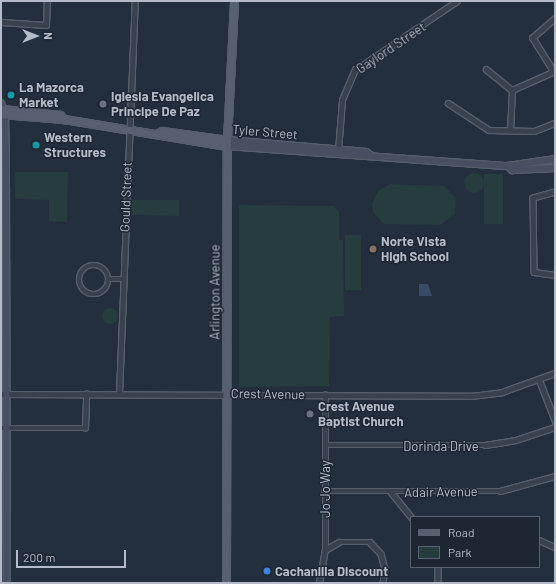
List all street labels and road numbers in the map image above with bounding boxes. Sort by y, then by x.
street label: Gaylord Street [353,19,429,77]
street label: Tyler Street [232,121,298,143]
street label: Gould Street [117,162,135,232]
street label: Arlington Avenue [207,244,223,340]
street label: Crest Avenue [231,386,305,402]
street label: Dorinda Drive [403,438,479,454]
street label: Jo Jo Way [317,460,333,518]
street label: Adair Avenue [404,484,478,500]

